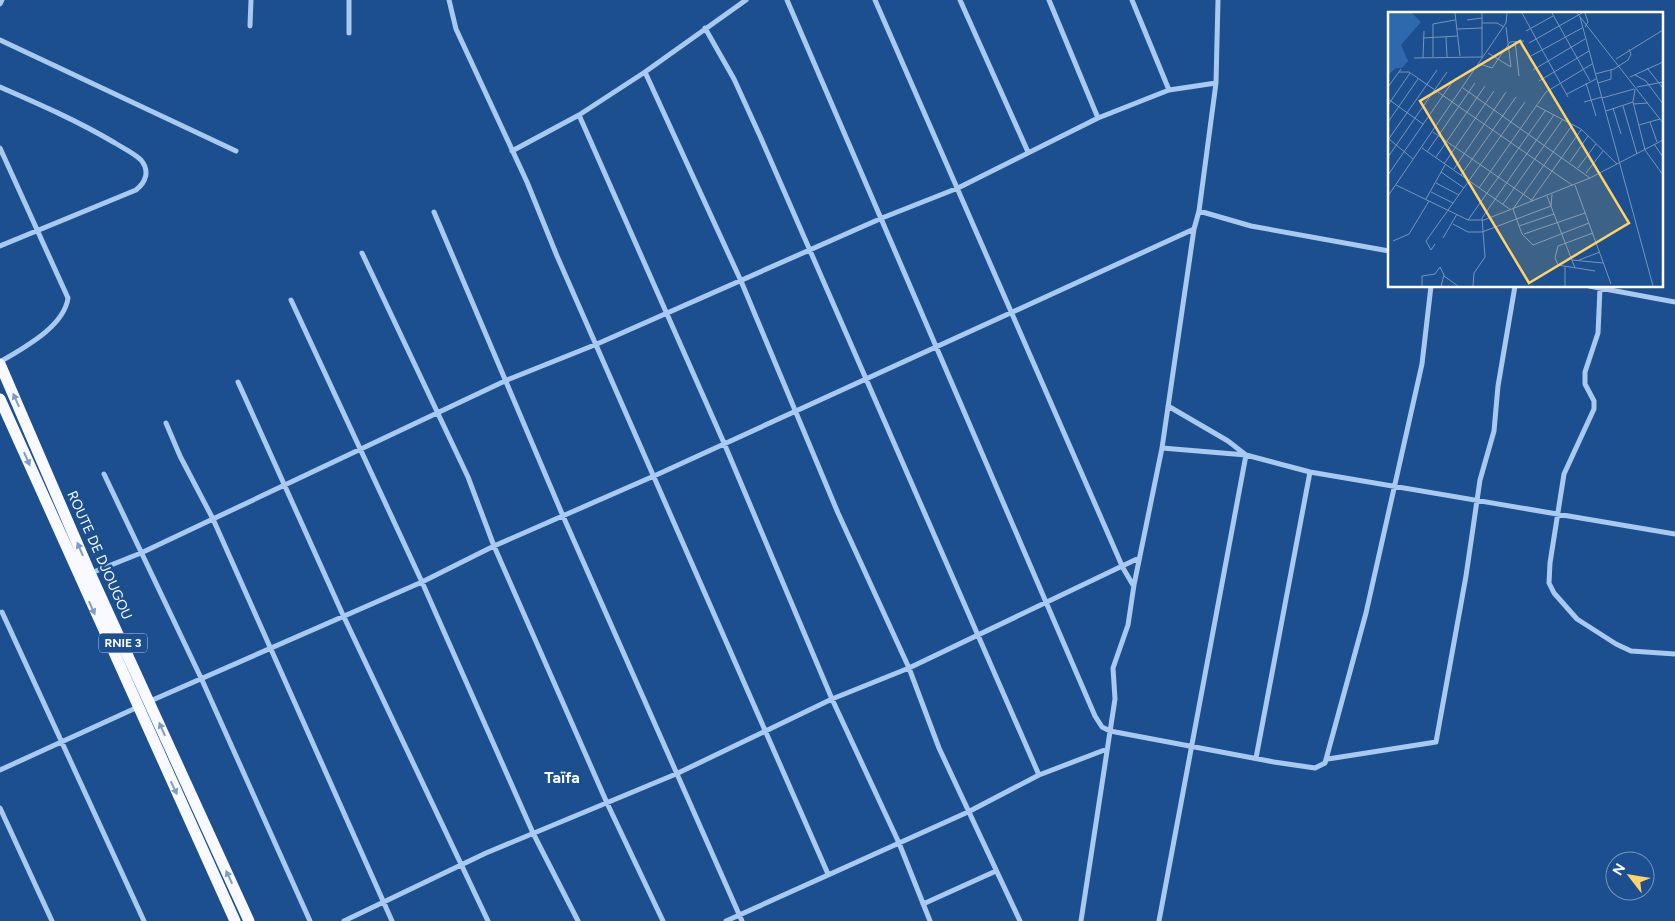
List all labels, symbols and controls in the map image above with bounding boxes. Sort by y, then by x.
inset map [1388,12,1662,288]
one-way arrow [12,393,20,407]
one-way arrow [23,452,31,466]
street label: ROUTE DE DJOUGOU [63,488,136,622]
one-way arrow [76,542,84,556]
one-way arrow [89,601,97,615]
road number: RNIE 3 [99,634,147,652]
one-way arrow [158,722,166,736]
district label: Taïfa [544,768,580,787]
one-way arrow [171,781,179,795]
north arrow [1605,851,1655,901]
text: N [1609,861,1629,879]
one-way arrow [224,870,232,884]

